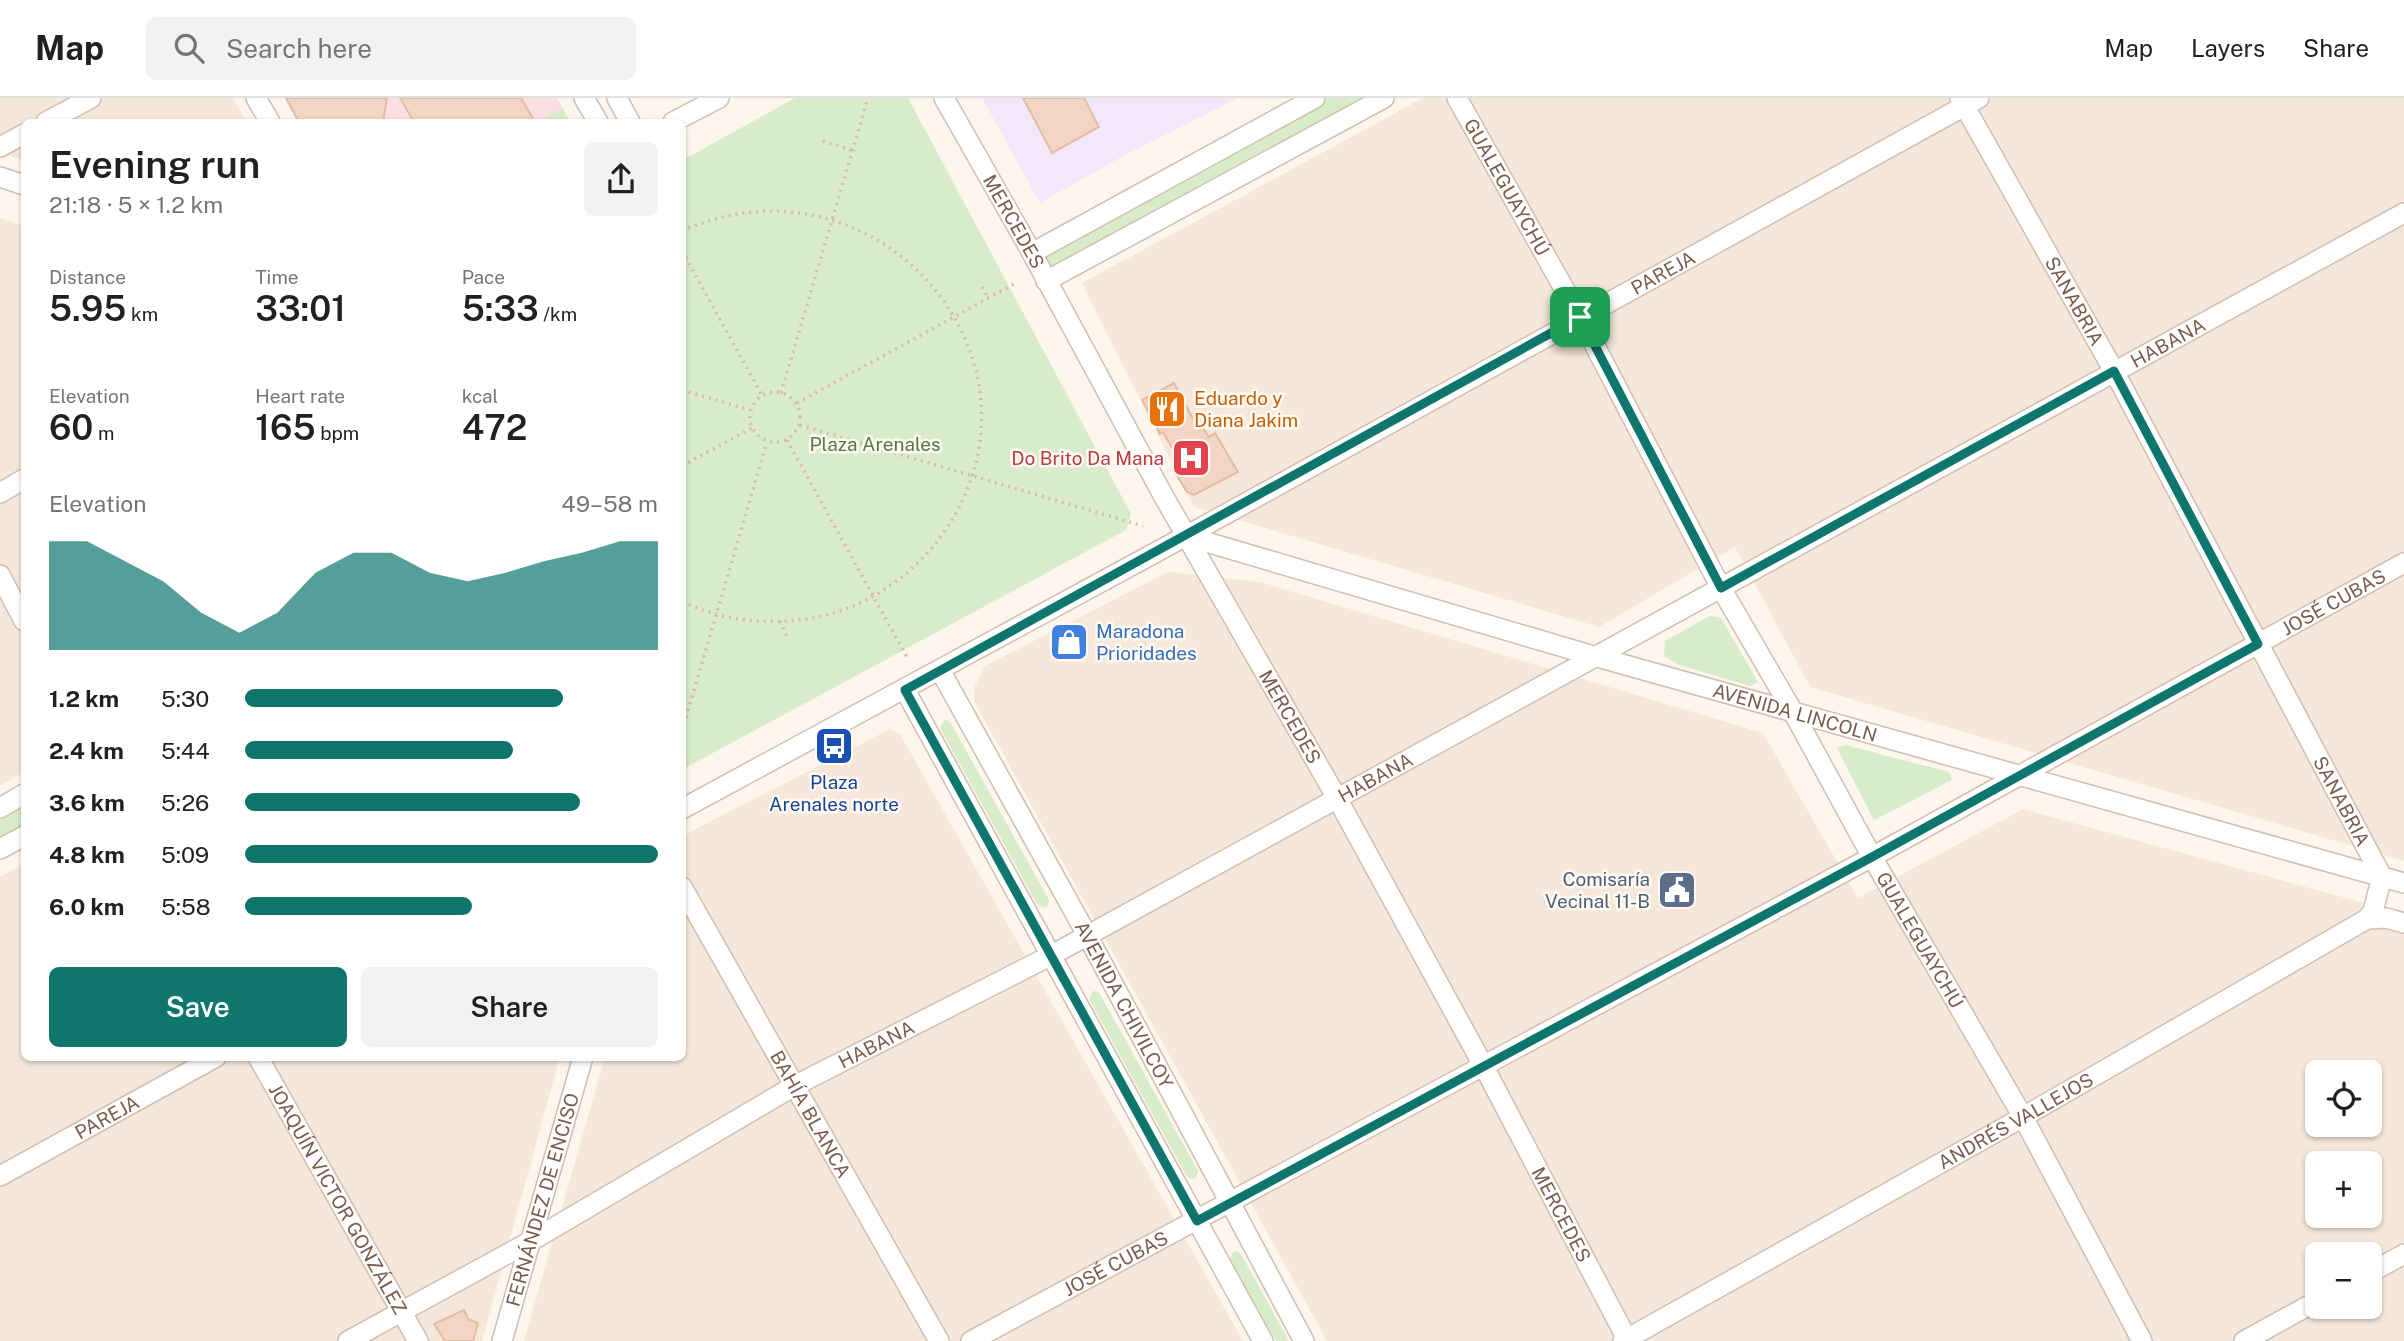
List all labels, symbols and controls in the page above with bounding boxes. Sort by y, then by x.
search box [146,17,636,80]
text: Map [35,29,104,67]
icon: search [170,29,208,67]
text: Search here [226,33,372,64]
text: Map [2104,34,2153,62]
text: Layers [2191,34,2265,62]
text: Share [2303,34,2369,62]
street label: GUALEGUAYCHÚ [1460,115,1554,259]
text: Evening run [49,142,260,187]
button: share [584,142,658,216]
street label: MERCEDES [979,171,1049,272]
text: 21:18 · 5 × 1.2 km [49,191,223,218]
street label: PAREJA [1627,246,1699,299]
street label: SANABRIA [2041,253,2108,349]
text: Distance [49,266,126,288]
text: Time [255,266,299,288]
text: Pace [462,266,505,288]
pin [1550,287,1610,347]
text: 5.95 [49,288,126,329]
text: 33:01 [255,288,346,329]
text: 5:33 [462,288,539,329]
icon: arrive [1561,298,1599,336]
text: km [126,303,158,325]
text: /km [539,303,577,325]
street label: HABANA [2127,313,2209,372]
text: Elevation [49,385,130,407]
text: Heart rate [255,385,345,407]
text: kcal [462,385,498,407]
place label: Eduardo y Diana Jakim [1194,387,1298,431]
restaurant icon: Eduardo y Diana Jakim [1146,388,1188,430]
text: 60 [49,407,93,448]
text: 165 [255,407,316,448]
text: 472 [462,407,527,448]
text: m [93,422,114,444]
text: bpm [316,422,359,444]
park label: Plaza Arenales [809,433,941,455]
hospital icon: Do Brito Da Mana [1170,437,1212,479]
place label: Do Brito Da Mana [1011,447,1164,469]
text: Elevation [49,490,147,517]
text: 49–58 m [561,490,658,517]
street label: JOSÉ CUBAS [2278,564,2389,640]
place label: Maradona Prioridades [1096,620,1197,664]
shop icon: Maradona Prioridades [1048,621,1090,663]
street label: MERCEDES [1255,666,1326,767]
street label: AVENIDA LINCOLN [1710,679,1880,746]
text: 1.2 km [49,685,119,712]
text: 5:30 [161,685,209,712]
bus stop icon: Plaza Arenales norte [813,725,855,767]
text: 2.4 km [49,737,124,764]
text: 5:44 [161,737,210,764]
street label: HABANA [1334,748,1417,807]
street label: SANABRIA [2309,752,2374,850]
place label: Plaza Arenales norte [769,771,899,815]
text: 3.6 km [49,789,125,816]
text: 5:26 [161,789,209,816]
text: 4.8 km [49,841,125,868]
text: 5:09 [161,841,209,868]
place label: Comisaría Vecinal 11-B [1545,868,1650,912]
street label: GUALEGUAYCHÚ [1872,868,1968,1012]
public building icon: Comisaría Vecinal 11-B [1656,869,1698,911]
text: 6.0 km [49,893,124,920]
text: 5:58 [161,893,211,920]
street label: AVENIDA CHIVILCOY [1070,917,1178,1092]
button: Save [49,967,347,1047]
button: Share [361,967,658,1047]
street label: HABANA [835,1016,918,1073]
street label: BAHÍA BLANCA [766,1047,855,1182]
map controls [2305,1060,2382,1319]
button: locate [2305,1060,2382,1137]
street label: ANDRÉS VALLEJOS [1934,1068,2097,1173]
street label: JOAQUÍN VICTOR GONZÁLEZ [264,1080,412,1318]
street label: FERNÁNDEZ DE ENCISO [501,1090,583,1309]
street label: PAREJA [71,1091,143,1144]
button: + [2305,1151,2382,1228]
street label: MERCEDES [1528,1163,1596,1266]
street label: JOSÉ CUBAS [1059,1226,1172,1300]
button: − [2305,1242,2382,1319]

